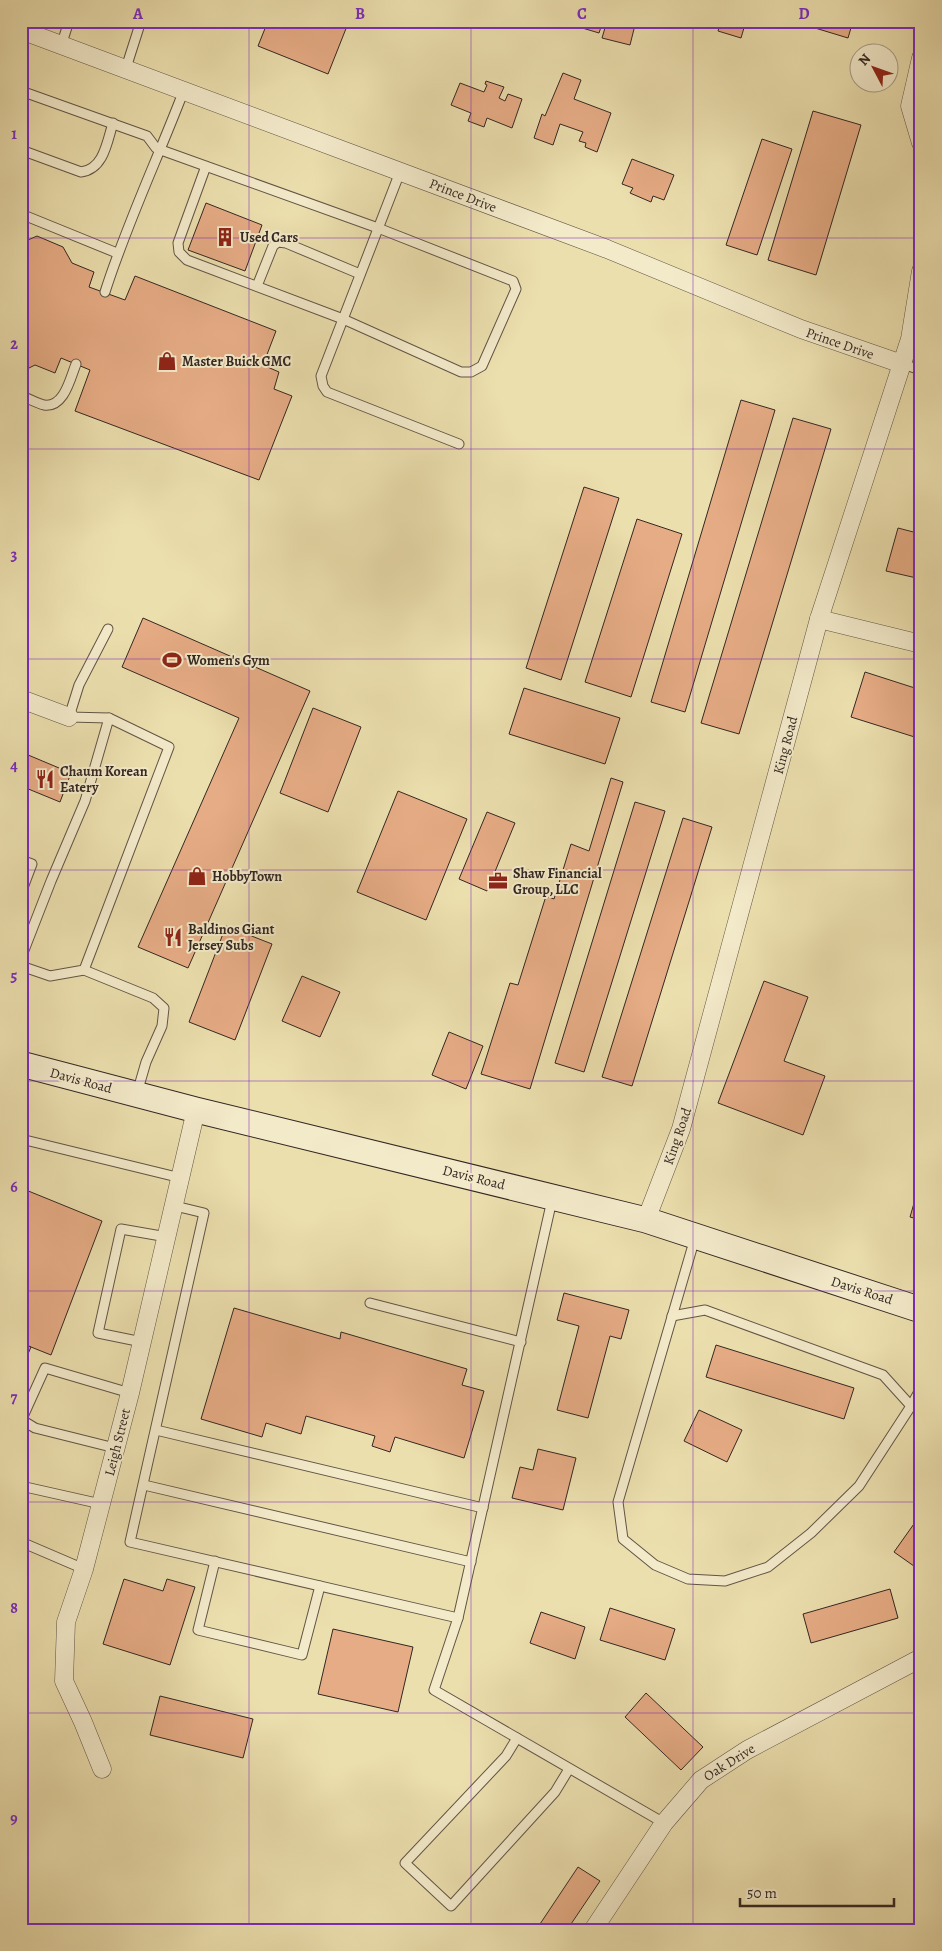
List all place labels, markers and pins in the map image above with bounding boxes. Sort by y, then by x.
building icon: Used Cars [214,226,236,248]
place label: Used Cars [240,228,298,247]
shop icon: Master Buick GMC [156,350,178,372]
place label: Master Buick GMC [182,352,291,371]
sports icon: Women's Gym [161,649,183,671]
place label: Women's Gym [186,651,270,670]
place label: Chaum Korean Eatery [60,762,148,797]
restaurant icon: Chaum Korean Eatery [34,768,56,790]
place label: Shaw Financial Group, LLC [513,864,602,899]
shop icon: HobbyTown [186,865,208,887]
place label: HobbyTown [212,867,282,886]
office icon: Shaw Financial Group, LLC [487,870,509,892]
place label: Baldinos Giant Jersey Subs [188,920,275,955]
restaurant icon: Baldinos Giant Jersey Subs [162,926,184,948]

